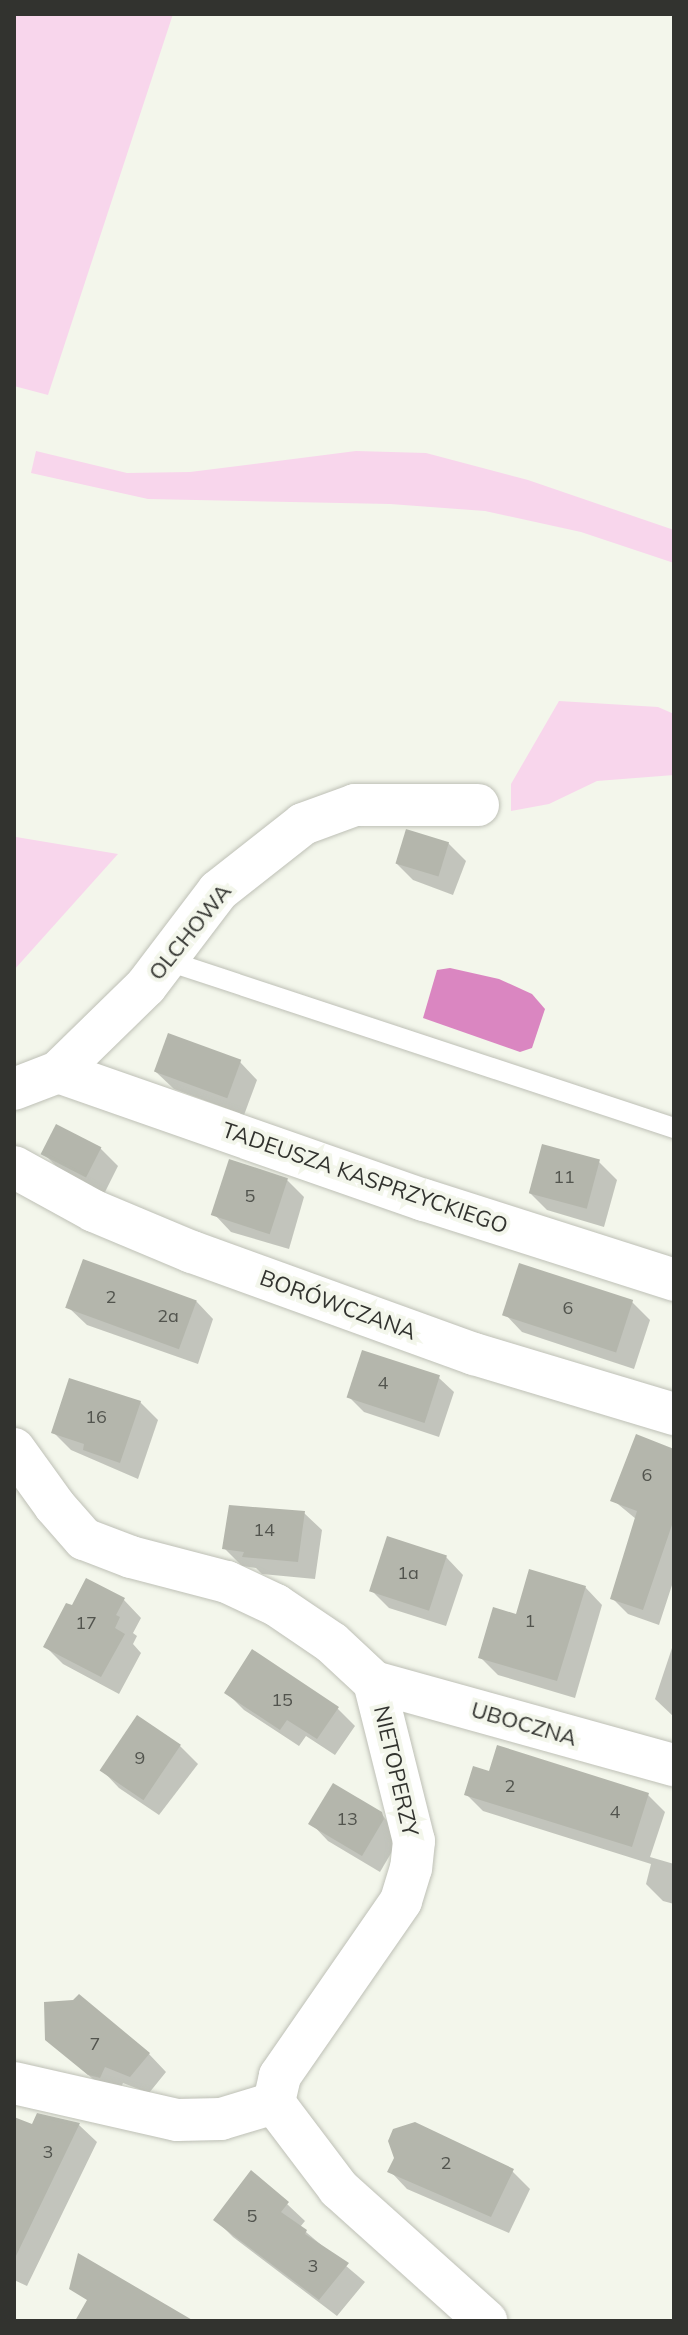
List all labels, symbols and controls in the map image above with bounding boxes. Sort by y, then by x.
street label: OLCHOWA [143,879,237,985]
street label: TADEUSZA KASPRZYCKIEGO [219,1117,511,1239]
house number: 11 [553,1166,575,1188]
house number: 5 [245,1185,255,1207]
street label: BORÓWCZANA [256,1264,420,1346]
house number: 2 [106,1286,116,1308]
house number: 6 [563,1297,573,1319]
house number: 2a [157,1305,179,1327]
house number: 4 [378,1372,388,1394]
house number: 16 [85,1406,107,1428]
house number: 6 [642,1464,652,1486]
house number: 14 [253,1519,275,1541]
house number: 1a [397,1562,419,1584]
house number: 1 [525,1610,535,1632]
house number: 17 [75,1612,97,1634]
house number: 15 [271,1689,293,1711]
street label: UBOCZNA [468,1696,580,1752]
street label: NIETOPERZY [368,1703,424,1839]
house number: 9 [135,1747,145,1769]
house number: 2 [505,1775,515,1797]
house number: 4 [610,1801,620,1823]
house number: 13 [336,1808,358,1830]
house number: 7 [90,2033,100,2055]
house number: 3 [43,2141,53,2163]
house number: 2 [441,2152,451,2174]
house number: 5 [247,2205,257,2227]
house number: 3 [308,2255,318,2277]

